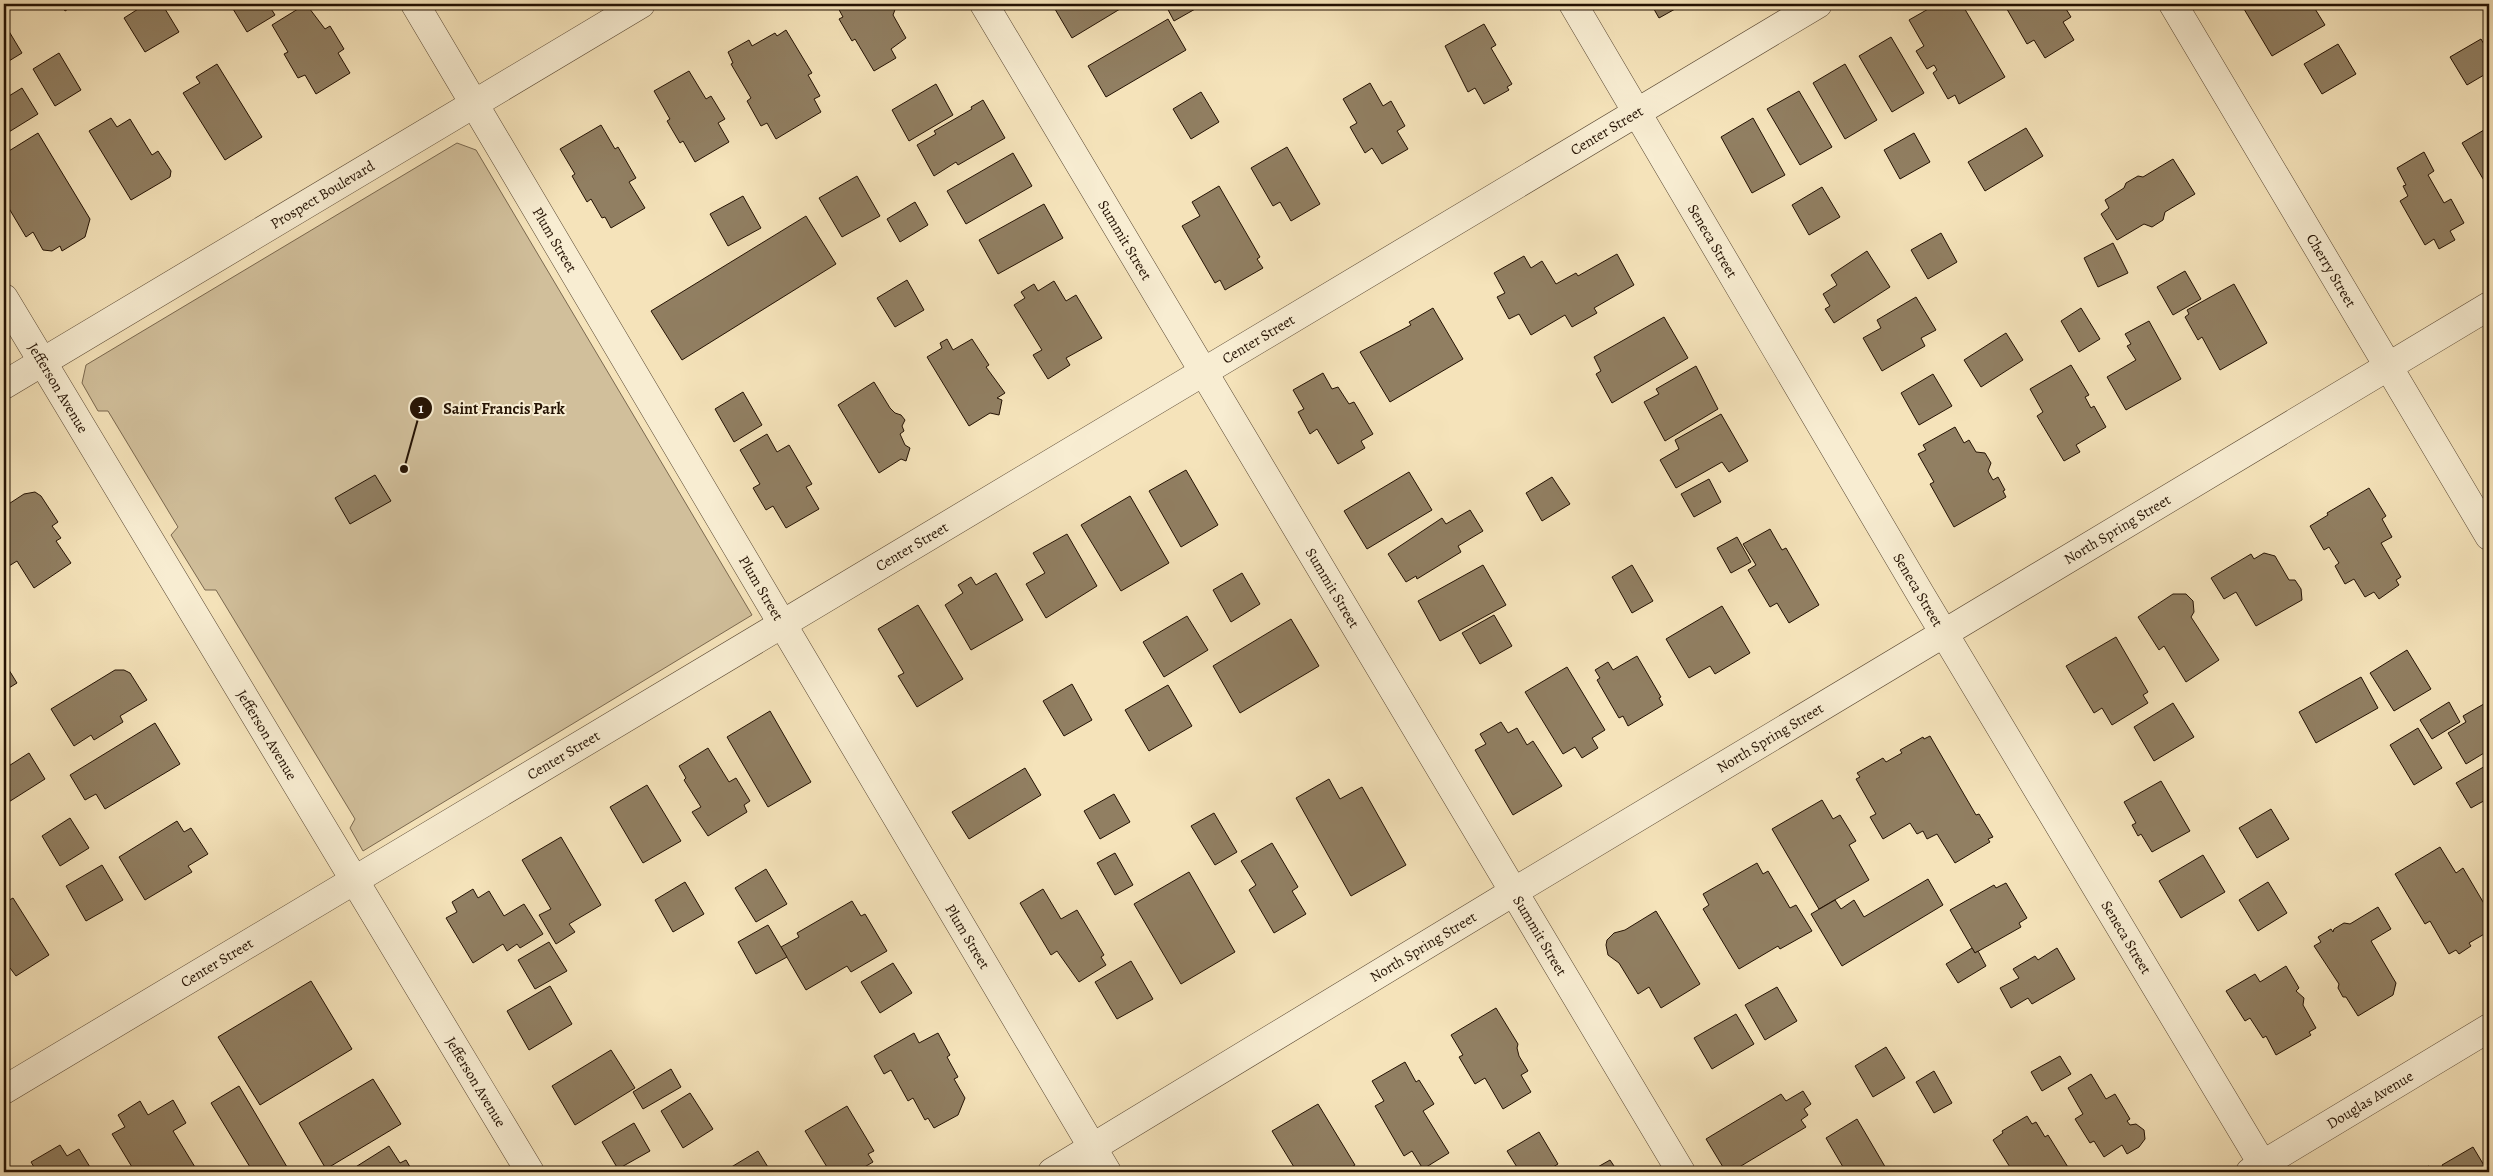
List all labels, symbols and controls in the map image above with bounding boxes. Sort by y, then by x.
street label: Center Street [1567,101,1647,160]
street label: Prospect Boulevard [267,155,379,233]
street label: Summit Street [1093,196,1157,284]
street label: Seneca Street [1683,200,1742,282]
street label: Plum Street [528,203,582,276]
street label: Cherry Street [2302,230,2361,311]
street label: Center Street [1218,310,1298,369]
street label: Jefferson Avenue [23,339,93,437]
callout: Saint Francis Park [408,393,575,424]
text: 1 [418,398,424,418]
text: Saint Francis Park [443,398,565,420]
street label: North Spring Street [2060,490,2174,569]
street label: Center Street [872,517,952,576]
street label: Summit Street [1301,544,1364,632]
street label: Seneca Street [1888,549,1948,631]
street label: Plum Street [734,552,788,624]
street label: Jefferson Avenue [232,686,302,784]
street label: North Spring Street [1713,698,1827,778]
street label: Center Street [523,726,604,785]
street label: Summit Street [1508,892,1572,980]
street label: Seneca Street [2096,897,2156,978]
street label: Plum Street [940,900,995,973]
street label: North Spring Street [1366,907,1480,987]
street label: Center Street [177,933,257,992]
street label: Jefferson Avenue [441,1033,511,1131]
street label: Douglas Avenue [2323,1066,2417,1134]

